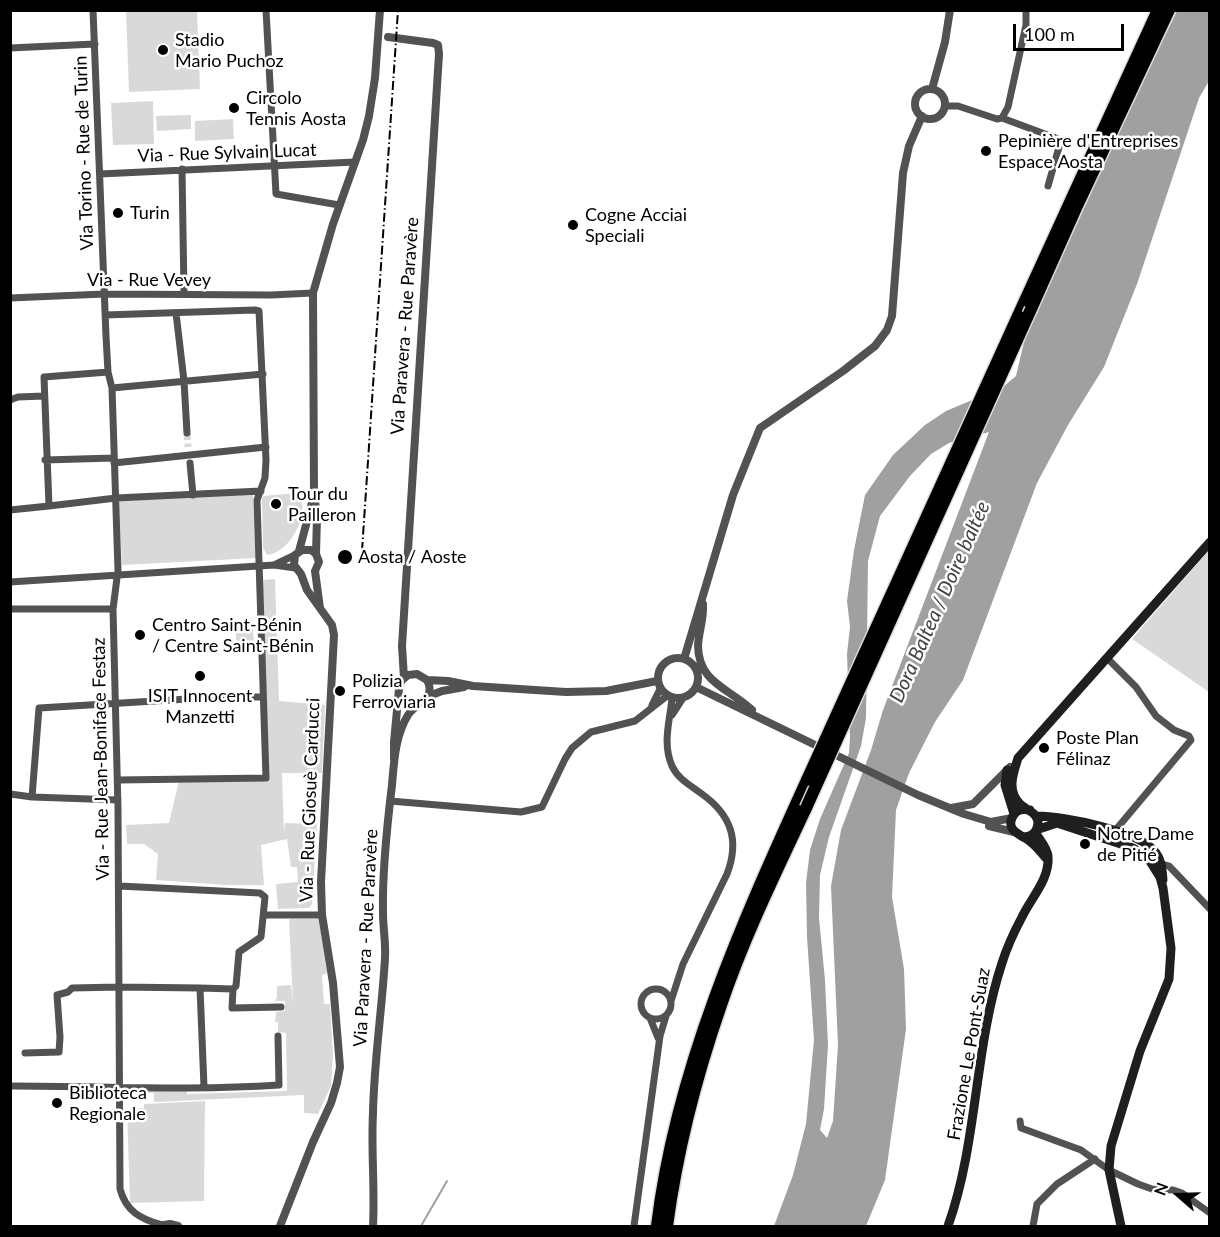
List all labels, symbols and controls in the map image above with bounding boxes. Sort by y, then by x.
scale bar [1016,12,1127,50]
text: 100 m [1024,23,1075,45]
place label: Stadio Mario Puchoz [175,29,284,72]
marker: Stadio Mario Puchoz [156,43,170,57]
street label: Via Torino - Rue de Turin [70,55,98,251]
place label: Circolo Tennis Aosta [246,87,346,130]
marker: Circolo Tennis Aosta [227,101,241,115]
place label: Pepinière d'Entreprises Espace Aosta [998,130,1178,172]
street label: Via - Rue Sylvain Lucat [137,139,317,167]
marker: Pepinière d'Entreprises Espace Aosta [979,144,993,158]
place label: Turin [130,202,170,224]
place label: Cogne Acciai Speciali [585,204,687,246]
marker: Turin [111,206,125,220]
street label: Via Paravera - Rue Paravère [387,216,423,436]
marker: Cogne Acciai Speciali [566,218,580,232]
street label: Via - Rue Vevey [87,269,211,291]
place label: Tour du Pailleron [288,483,356,526]
marker: Tour du Pailleron [269,497,283,511]
water label: Dora Baltea / Doire baltée [885,498,995,706]
place label: Aosta / Aoste [358,546,467,568]
marker: Aosta / Aoste [336,548,354,566]
place label: Centro Saint-Bénin / Centre Saint-Bénin [152,614,314,656]
marker: Centro Saint-Bénin / Centre Saint-Bénin [133,628,147,642]
street label: Via - Rue Jean-Boniface Festaz [88,637,114,881]
marker: ISIT Innocent Manzetti [193,669,207,683]
place label: Polizia Ferroviaria [352,670,436,712]
marker: Polizia Ferroviaria [333,684,347,698]
place label: ISIT Innocent Manzetti [148,685,252,728]
street label: Via - Rue Giosuè Carducci [296,697,324,903]
place label: Poste Plan Félinaz [1056,727,1139,770]
marker: Poste Plan Félinaz [1037,741,1051,755]
place label: Notre Dame de Pitié [1097,823,1194,866]
street label: Via Paravera - Rue Paravère [349,828,383,1048]
marker: Notre Dame de Pitié [1078,837,1092,851]
street label: Frazione Le Pont-Suaz [943,966,995,1142]
place label: Biblioteca Regionale [69,1082,147,1124]
marker: Biblioteca Regionale [50,1096,64,1110]
north arrow [1148,1165,1208,1225]
text: N [1150,1180,1172,1198]

